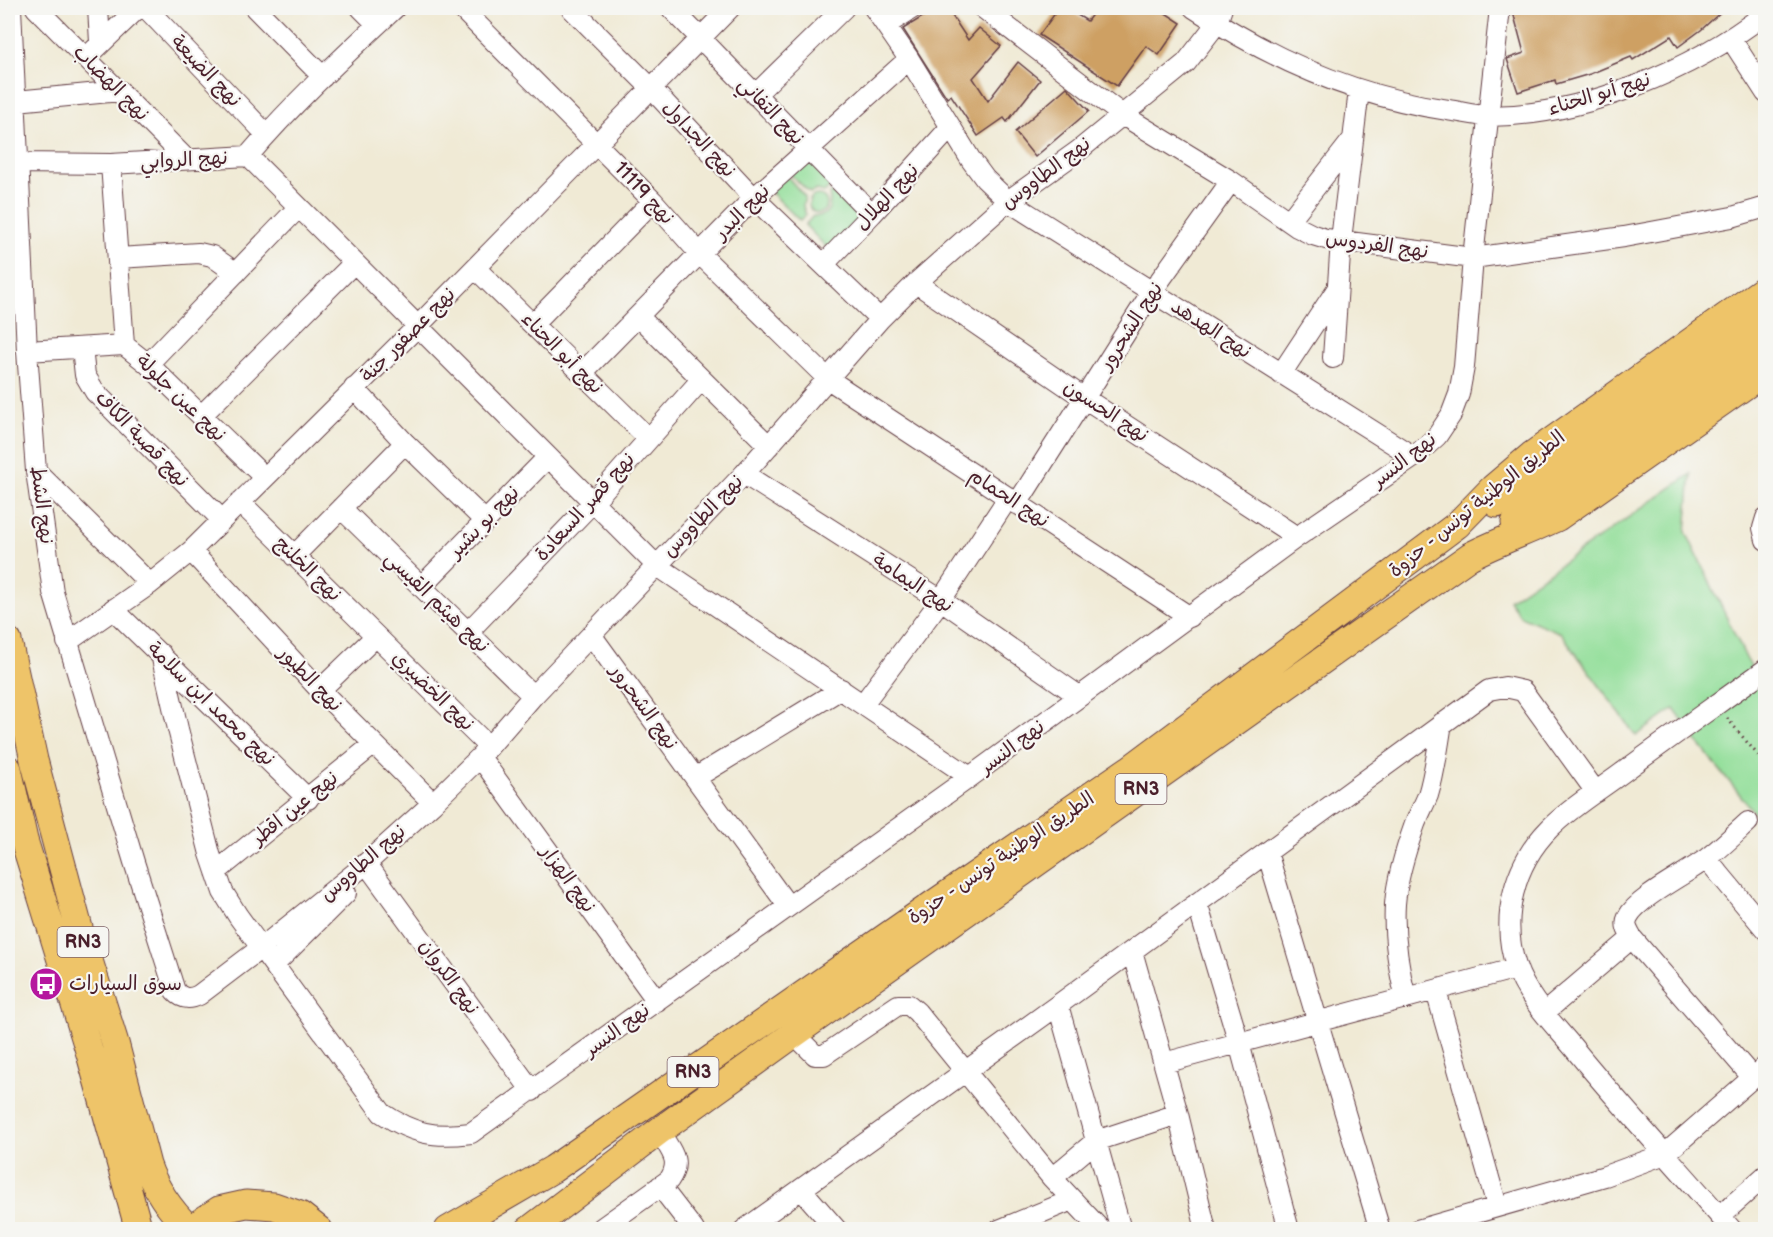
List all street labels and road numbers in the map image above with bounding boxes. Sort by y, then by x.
street label: نهج الضيعة [165,30,246,113]
street label: نهج الهضاب [67,40,154,127]
street label: نهج أبو الحناء [1545,67,1654,122]
street label: نهج التفاني [729,72,809,154]
street label: نهج الجداول [657,95,741,183]
street label: نهج الطاووس [997,132,1096,215]
street label: نهج الروابي [140,146,229,179]
street label: نهج 11119 [608,156,679,230]
street label: نهج الهلال [850,158,925,236]
street label: نهج البدر [708,179,776,247]
street label: نهج الفردوس [1324,226,1430,265]
street label: نهج الشحرور [1093,278,1169,377]
street label: نهج عصفور جنة [355,282,461,388]
street label: نهج الهدهد [1166,294,1256,365]
street label: نهج أبو الحناء [515,307,608,400]
street label: نهج عين جلولة [130,349,231,448]
street label: نهج الحسون [1058,375,1153,448]
street label: نهج قصبة الكاف [90,386,194,493]
street label: الطريق الوطنية تونس - حزوة [1384,425,1570,583]
street label: نهج النسر [1365,427,1442,495]
street label: نهج قصر السعادة [530,448,641,567]
street label: نهج الحمام [963,463,1054,535]
street label: نهج الشط [24,465,59,546]
street label: نهج الطاووس [658,470,749,563]
street label: نهج بو بشير [442,481,525,566]
street label: نهج الخلنج [269,531,346,607]
street label: نهج هيثم القيسي [376,546,494,662]
street label: نهج اليمامة [867,548,958,619]
street label: نهج محمد ابن سلامة [141,637,280,772]
street label: نهج الطيور [271,640,347,718]
street label: نهج الخضيري [386,646,479,738]
street label: نهج الشحرور [603,658,683,755]
street label: نهج النسر [973,715,1050,781]
street label: نهج عين اقطر [245,766,344,852]
road number: RN3 [1116,774,1166,804]
street label: الطريق الوطنية تونس - حزوة [903,787,1099,929]
street label: نهج الطاووس [315,819,411,908]
street label: نهج الهزار [533,839,601,918]
road number: RN3 [58,927,109,957]
street label: نهج الكروان [413,935,484,1020]
street label: نهج النسر [578,998,655,1064]
road number: RN3 [668,1057,718,1087]

